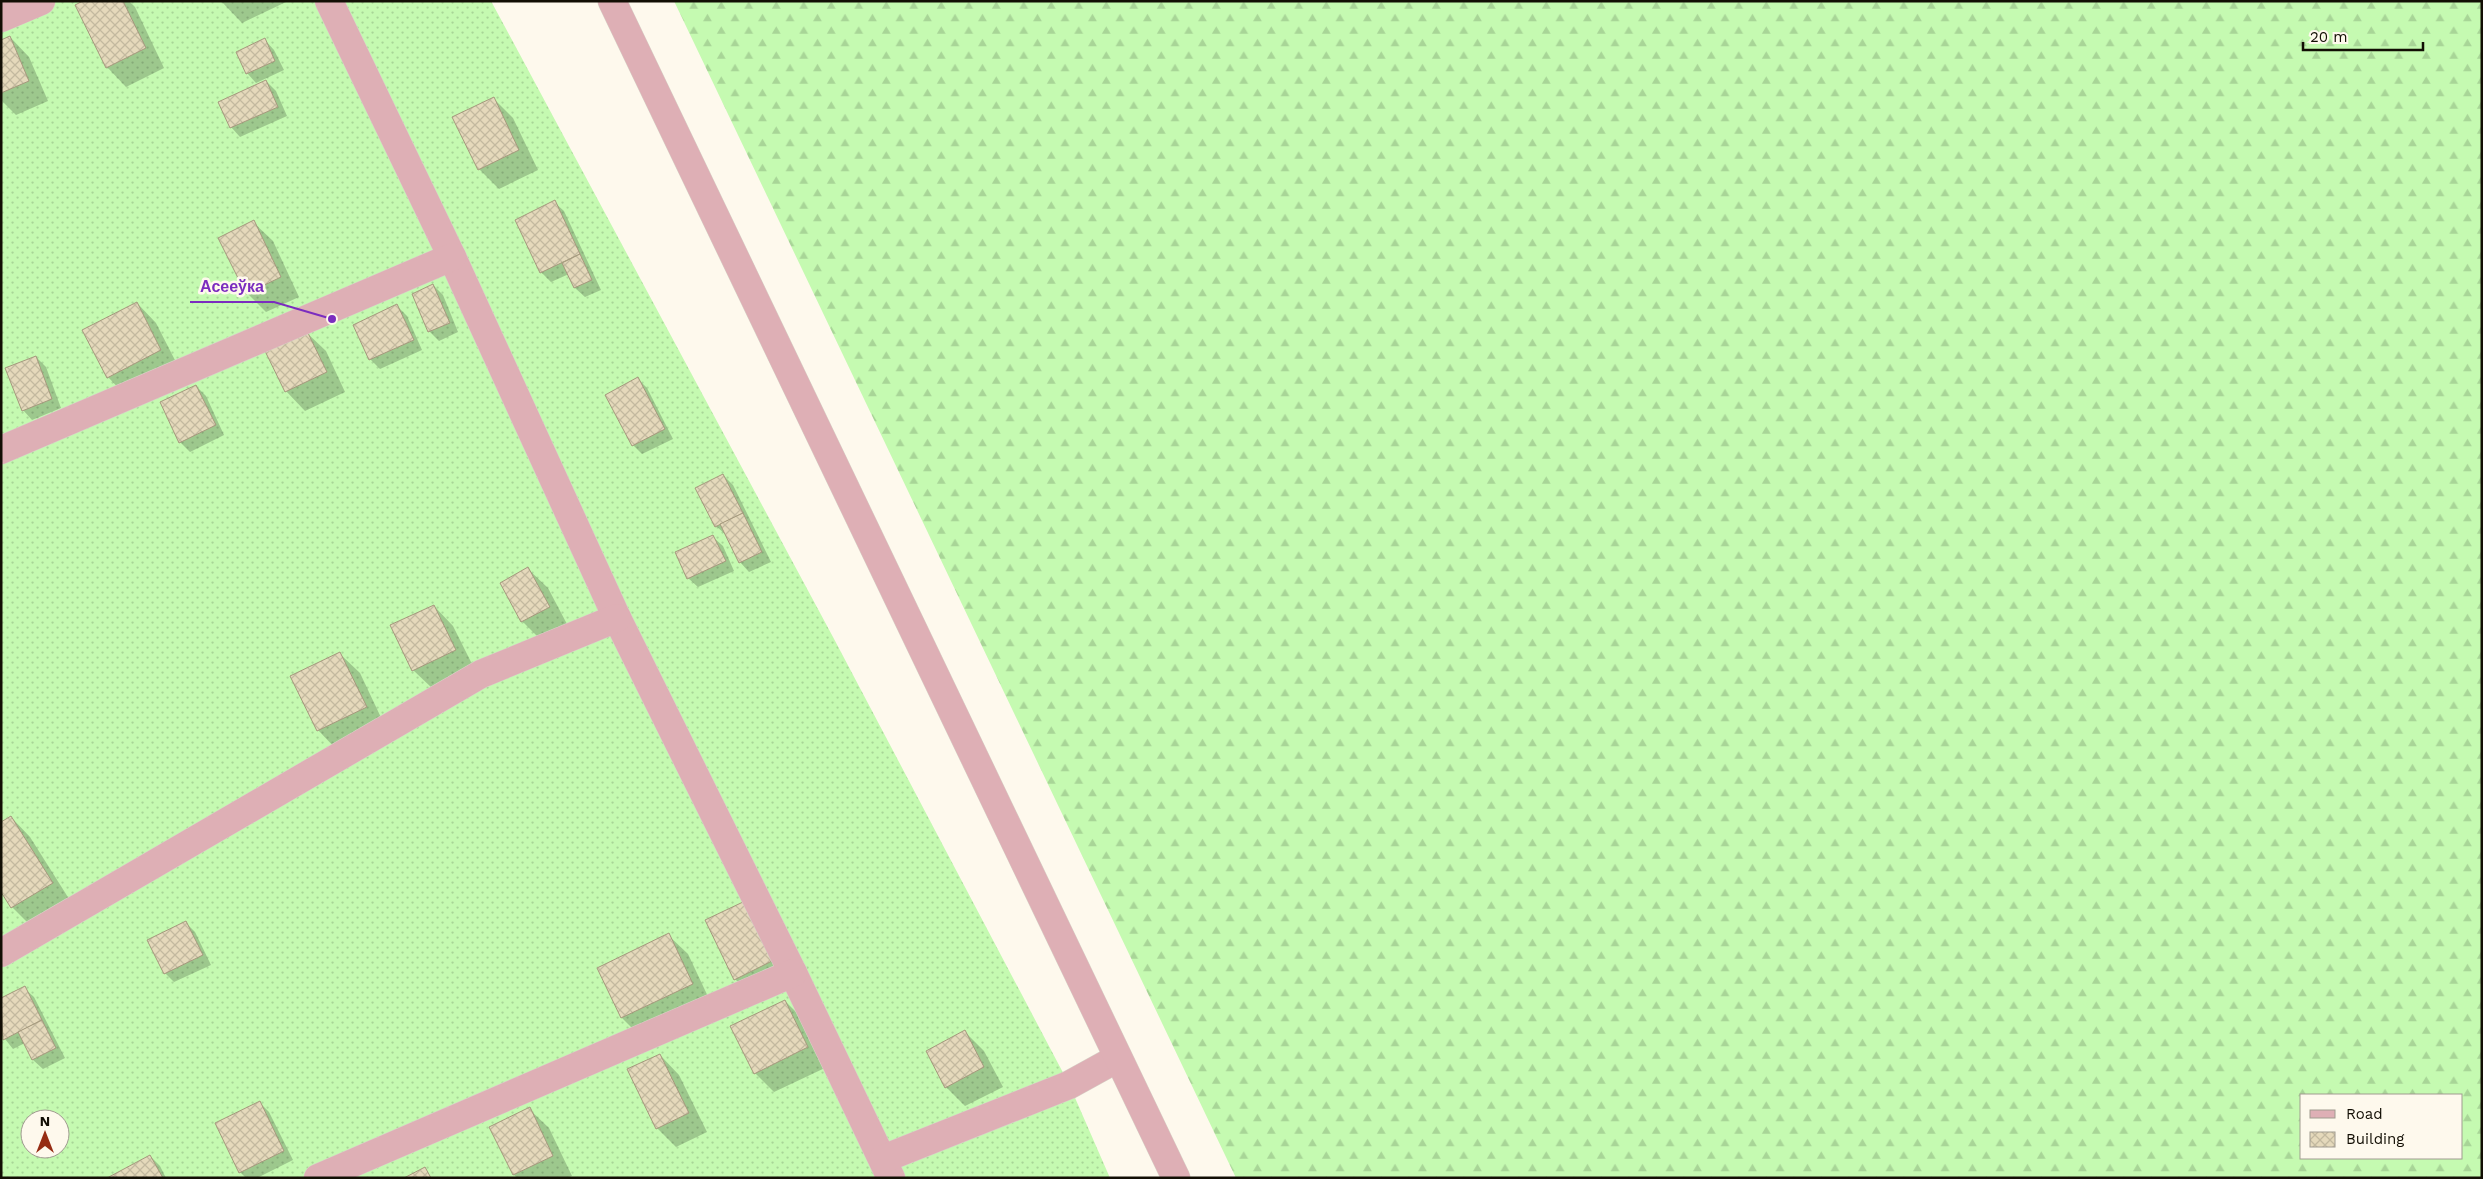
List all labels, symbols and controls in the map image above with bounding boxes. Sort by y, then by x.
scale bar [2303,20,2423,52]
text: 20 m [2310,28,2348,46]
callout: Асееўка [190,271,274,302]
text: Асееўка [200,277,264,296]
legend [2300,1094,2463,1159]
text: Road [2346,1105,2383,1123]
north arrow [20,1109,70,1159]
text: N [40,1113,50,1129]
text: Building [2346,1130,2404,1148]

